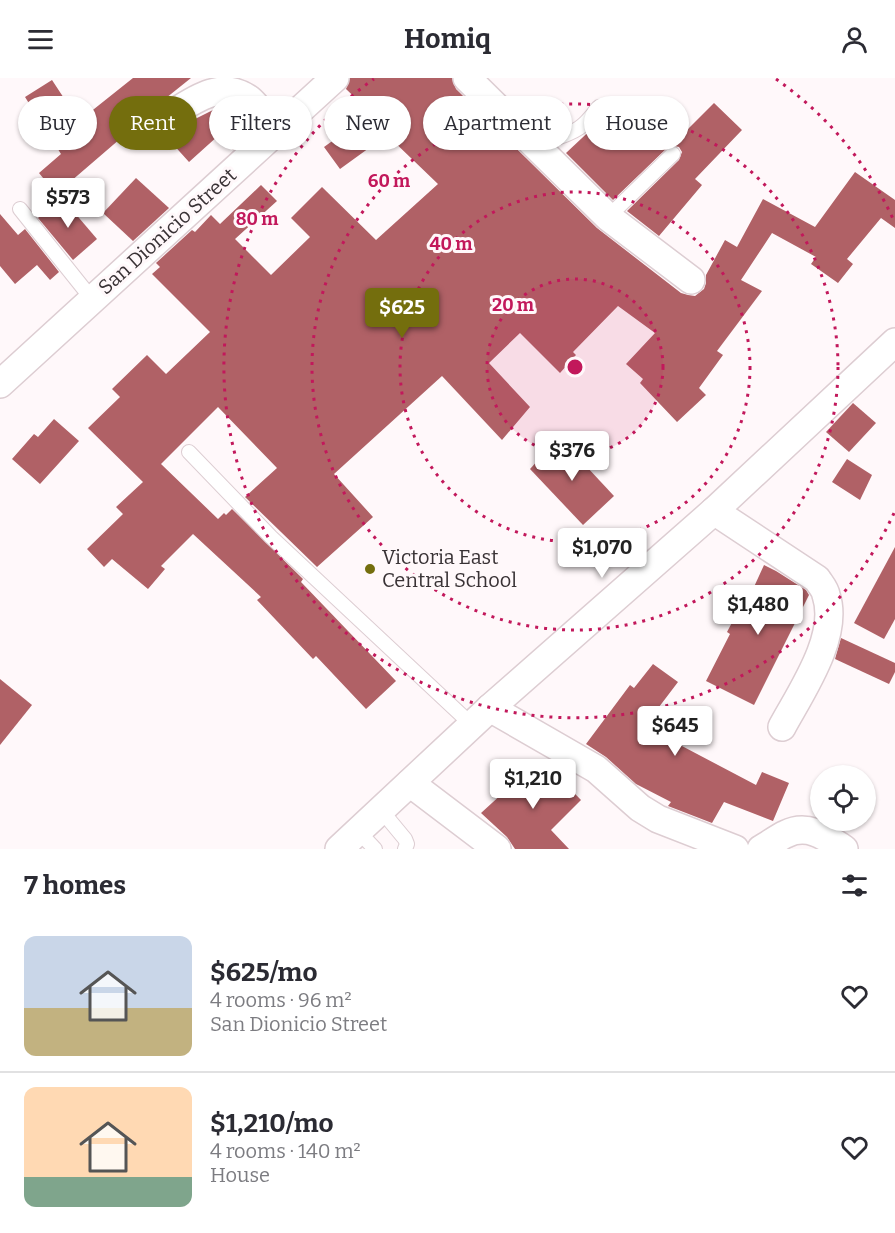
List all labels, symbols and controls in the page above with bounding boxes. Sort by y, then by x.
icon: menu [24,23,57,56]
text: Homiq [404,23,491,55]
icon: person [838,23,871,56]
chip: Buy [18,96,97,150]
chip: Rent [109,96,197,150]
chip: Filters [209,96,312,150]
chip: New [324,96,411,150]
chip: Apartment [423,96,572,150]
chip: House [584,96,689,150]
street label: San Dionicio Street [93,163,241,299]
text: 60 m [368,170,410,192]
pin: $573 [32,178,104,229]
text: $573 [46,185,90,209]
text: 80 m [236,208,278,230]
text: 40 m [430,233,472,255]
pin: $625 [366,288,438,339]
text: 20 m [492,294,534,316]
text: $625 [379,295,425,319]
centre of rings [565,357,585,377]
pin: $376 [536,431,608,482]
text: $376 [549,438,595,462]
pin: $1,070 [553,528,651,579]
text: $1,070 [572,535,632,559]
place label: Victoria East Central School [382,545,517,592]
marker: Victoria East Central School [363,562,377,576]
pin: $1,480 [709,585,807,636]
text: $1,480 [727,592,789,616]
pin: $645 [639,706,711,757]
text: $645 [651,713,699,737]
pin: $1,210 [484,759,582,810]
map controls [810,765,876,831]
button: locate [810,765,876,831]
text: $1,210 [504,766,562,790]
icon: filters [838,869,871,902]
text: 7 homes [24,870,126,901]
text: $625/mo [210,957,317,988]
icon: home [72,960,144,1032]
icon: heart [838,980,871,1013]
text: 4 rooms · 96 m² [210,988,352,1012]
text: San Dionicio Street [210,1012,387,1036]
text: $1,210/mo [210,1108,334,1139]
icon: home [72,1111,144,1183]
icon: heart [838,1131,871,1164]
text: 4 rooms · 140 m² [210,1139,361,1163]
text: House [210,1163,270,1187]

